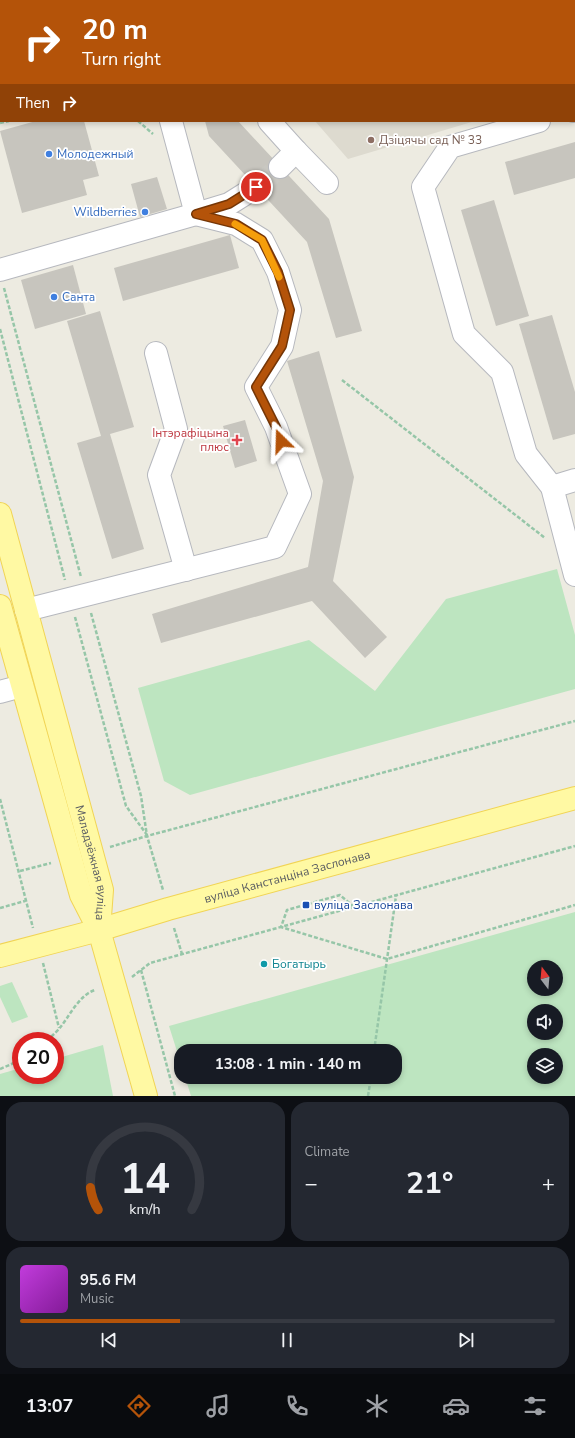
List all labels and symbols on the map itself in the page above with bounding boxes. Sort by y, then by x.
place label: Дзіцячы сад № 33 [379,132,482,148]
marker: Дзіцячы сад № 33 [366,135,376,145]
place label: Молодежный [57,146,133,162]
marker: Молодежный [44,149,54,159]
pin [239,170,273,204]
place label: Wildberries [74,204,137,220]
marker: Wildberries [140,207,150,217]
place label: Санта [62,289,95,305]
marker: Санта [49,292,59,302]
position arrow [260,420,302,462]
place label: Інтэрафіцына плюс [152,425,229,455]
marker: Інтэрафіцына плюс [232,435,242,445]
street label: Маладзёжная вуліца [71,803,110,921]
street label: вуліца Канстанціна Заслонава [202,846,372,907]
place label: вуліца Заслонава [314,897,413,913]
marker: вуліца Заслонава [301,900,311,910]
place label: Богатырь [272,956,326,972]
marker: Богатырь [259,959,269,969]
north arrow [527,960,563,996]
speed limit sign: 20 [12,1032,64,1084]

